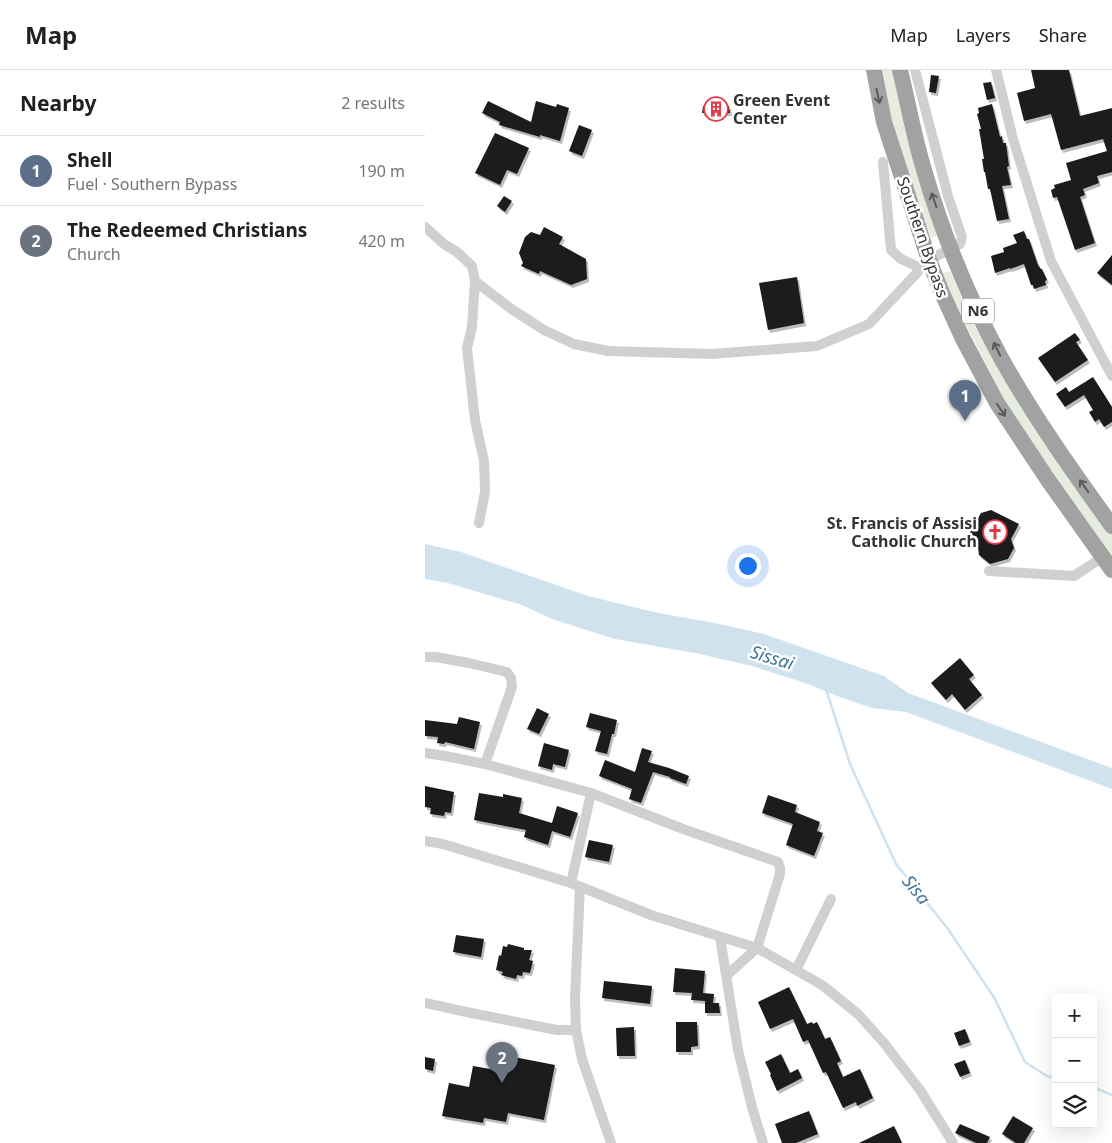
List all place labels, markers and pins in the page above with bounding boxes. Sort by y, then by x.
place label: Green Event Center [733,89,830,129]
building icon: Green Event Center [703,96,729,122]
pin: 1 [949,380,981,421]
place label: St. Francis of Assisi Catholic Church [827,512,977,552]
church icon: St. Francis of Assisi Catholic Church [982,519,1008,545]
pin: 2 [486,1042,518,1083]

